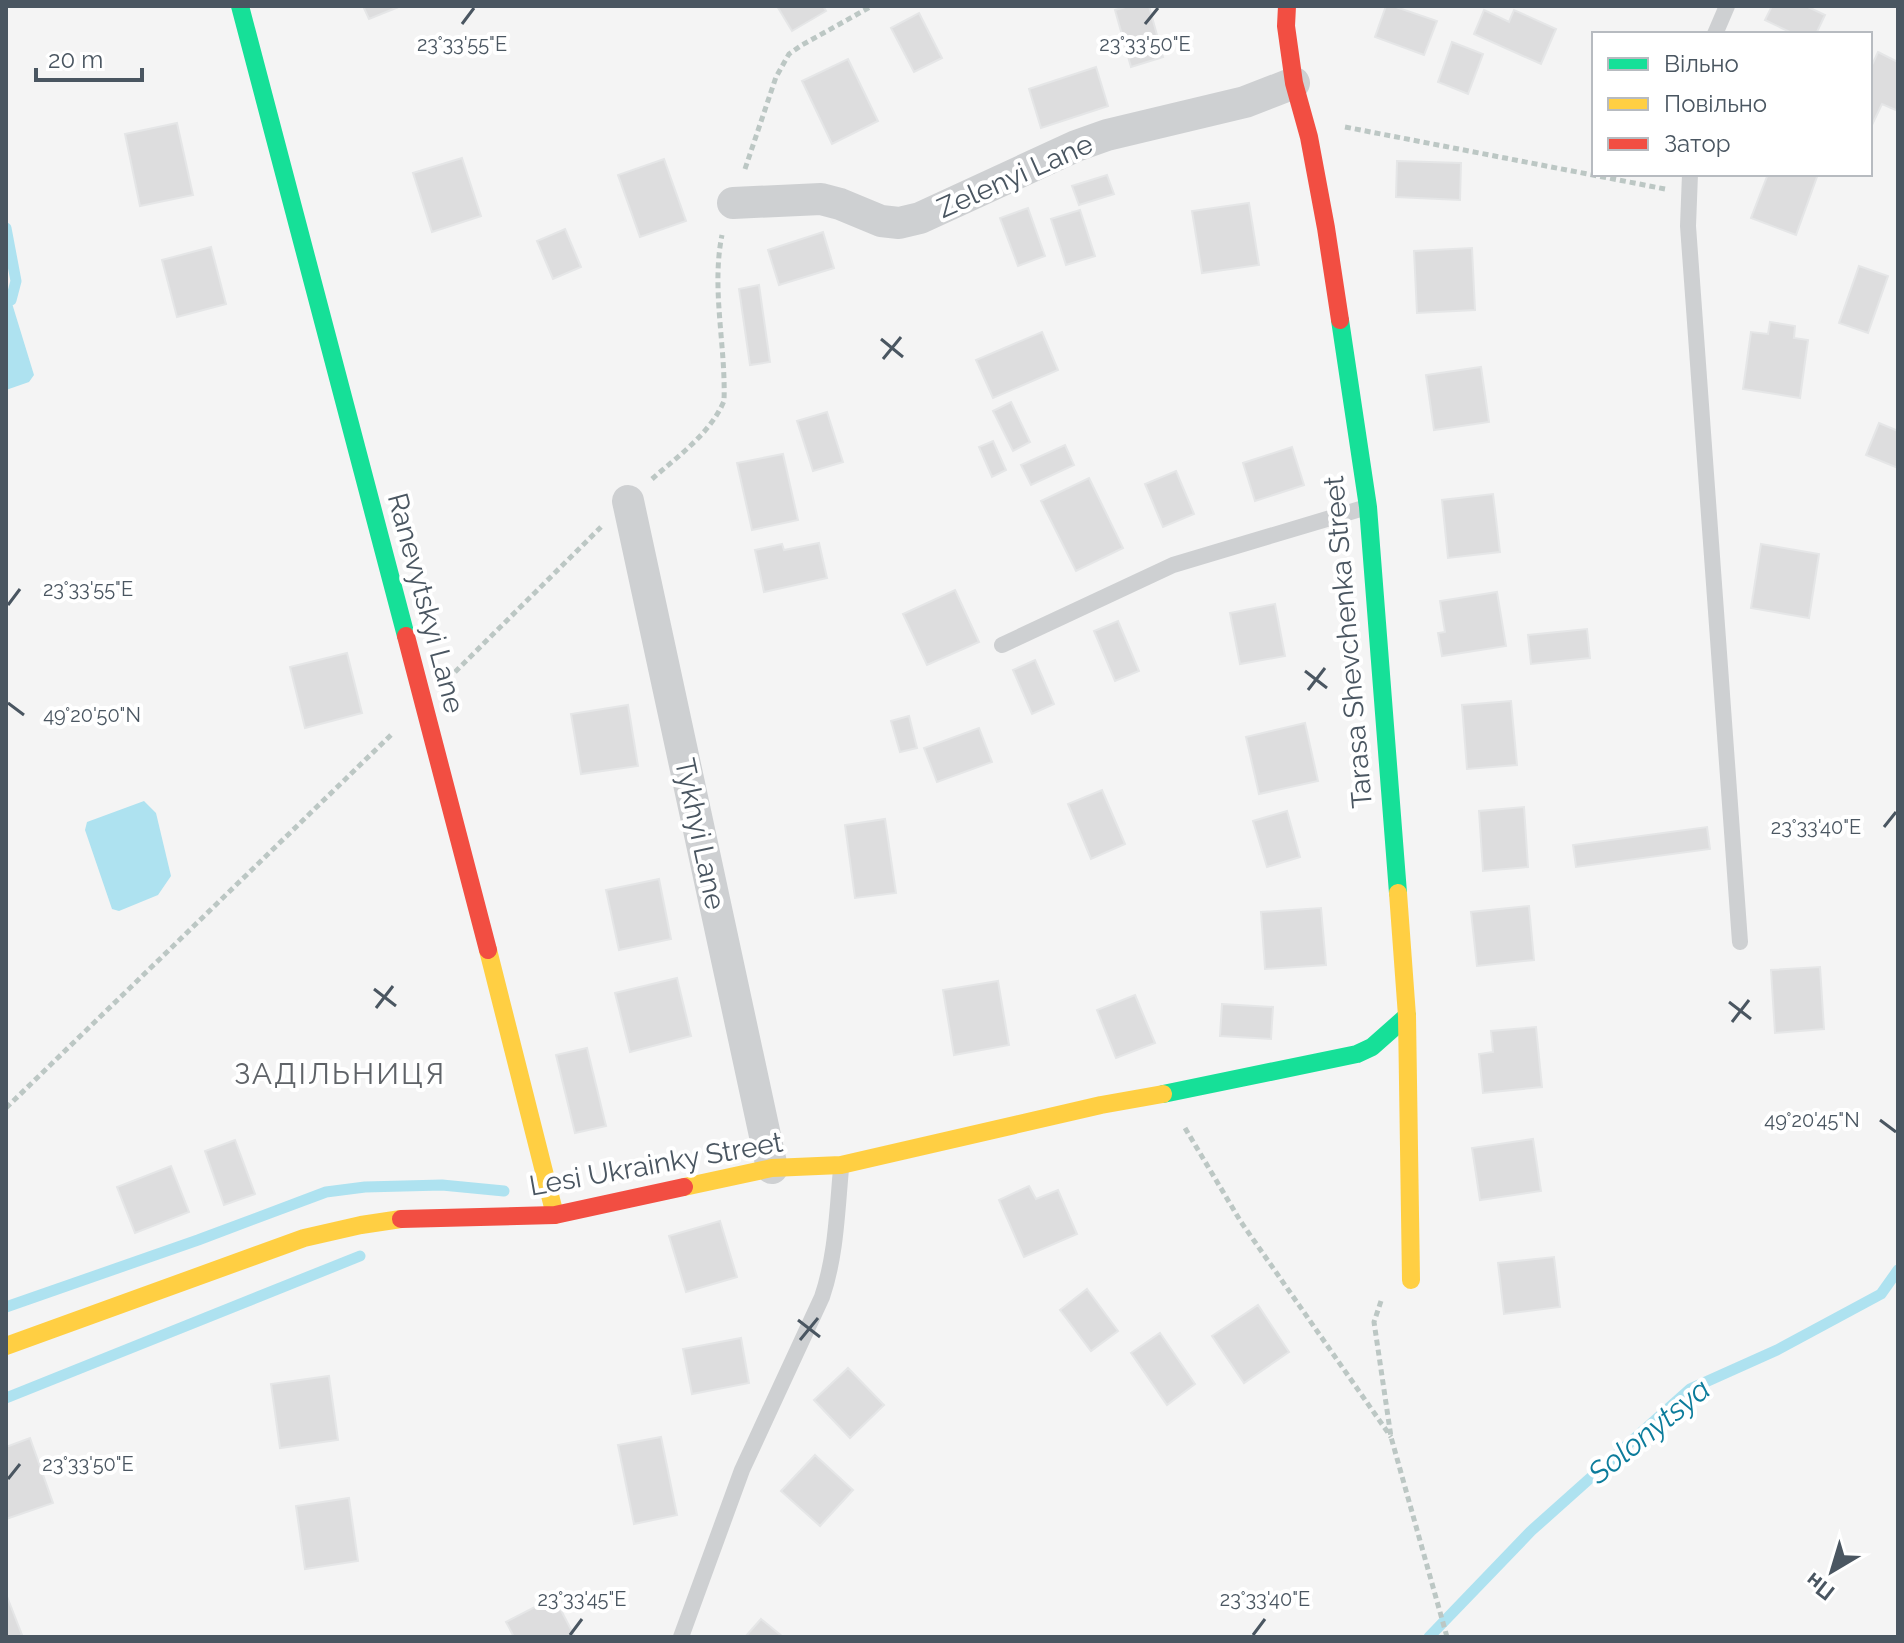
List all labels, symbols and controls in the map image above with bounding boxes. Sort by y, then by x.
scale bar [36,32,142,82]
text: 23°33'55"E [417,32,507,56]
text: 23°33'50"E [1099,32,1191,56]
legend [1592,32,1872,176]
text: 20 m [48,45,103,74]
text: Вільно [1664,49,1739,78]
text: Повільно [1664,89,1767,118]
street label: Zelenyi Lane [932,127,1098,225]
text: Затор [1664,129,1731,158]
street label: Tarasa Shevchenka Street [1317,474,1379,810]
street label: Ranevytskyi Lane [381,489,471,717]
text: 23°33'55"E [43,577,133,601]
text: 49°20'50"N [43,703,141,727]
street label: Tykhyi Lane [668,755,732,913]
text: 23°33'40"E [1771,815,1861,839]
district label: ЗАДІЛЬНИЦЯ [234,1056,446,1091]
text: 49°20'45"N [1764,1108,1860,1132]
street label: Lesi Ukrainky Street [527,1125,786,1203]
water label: Solonytsya [1580,1371,1717,1491]
text: 23°33'50"E [42,1452,134,1476]
north arrow [1792,1531,1872,1611]
text: Пн [1800,1568,1839,1606]
text: 23°33'45"E [537,1587,627,1611]
text: 23°33'40"E [1220,1587,1310,1611]

